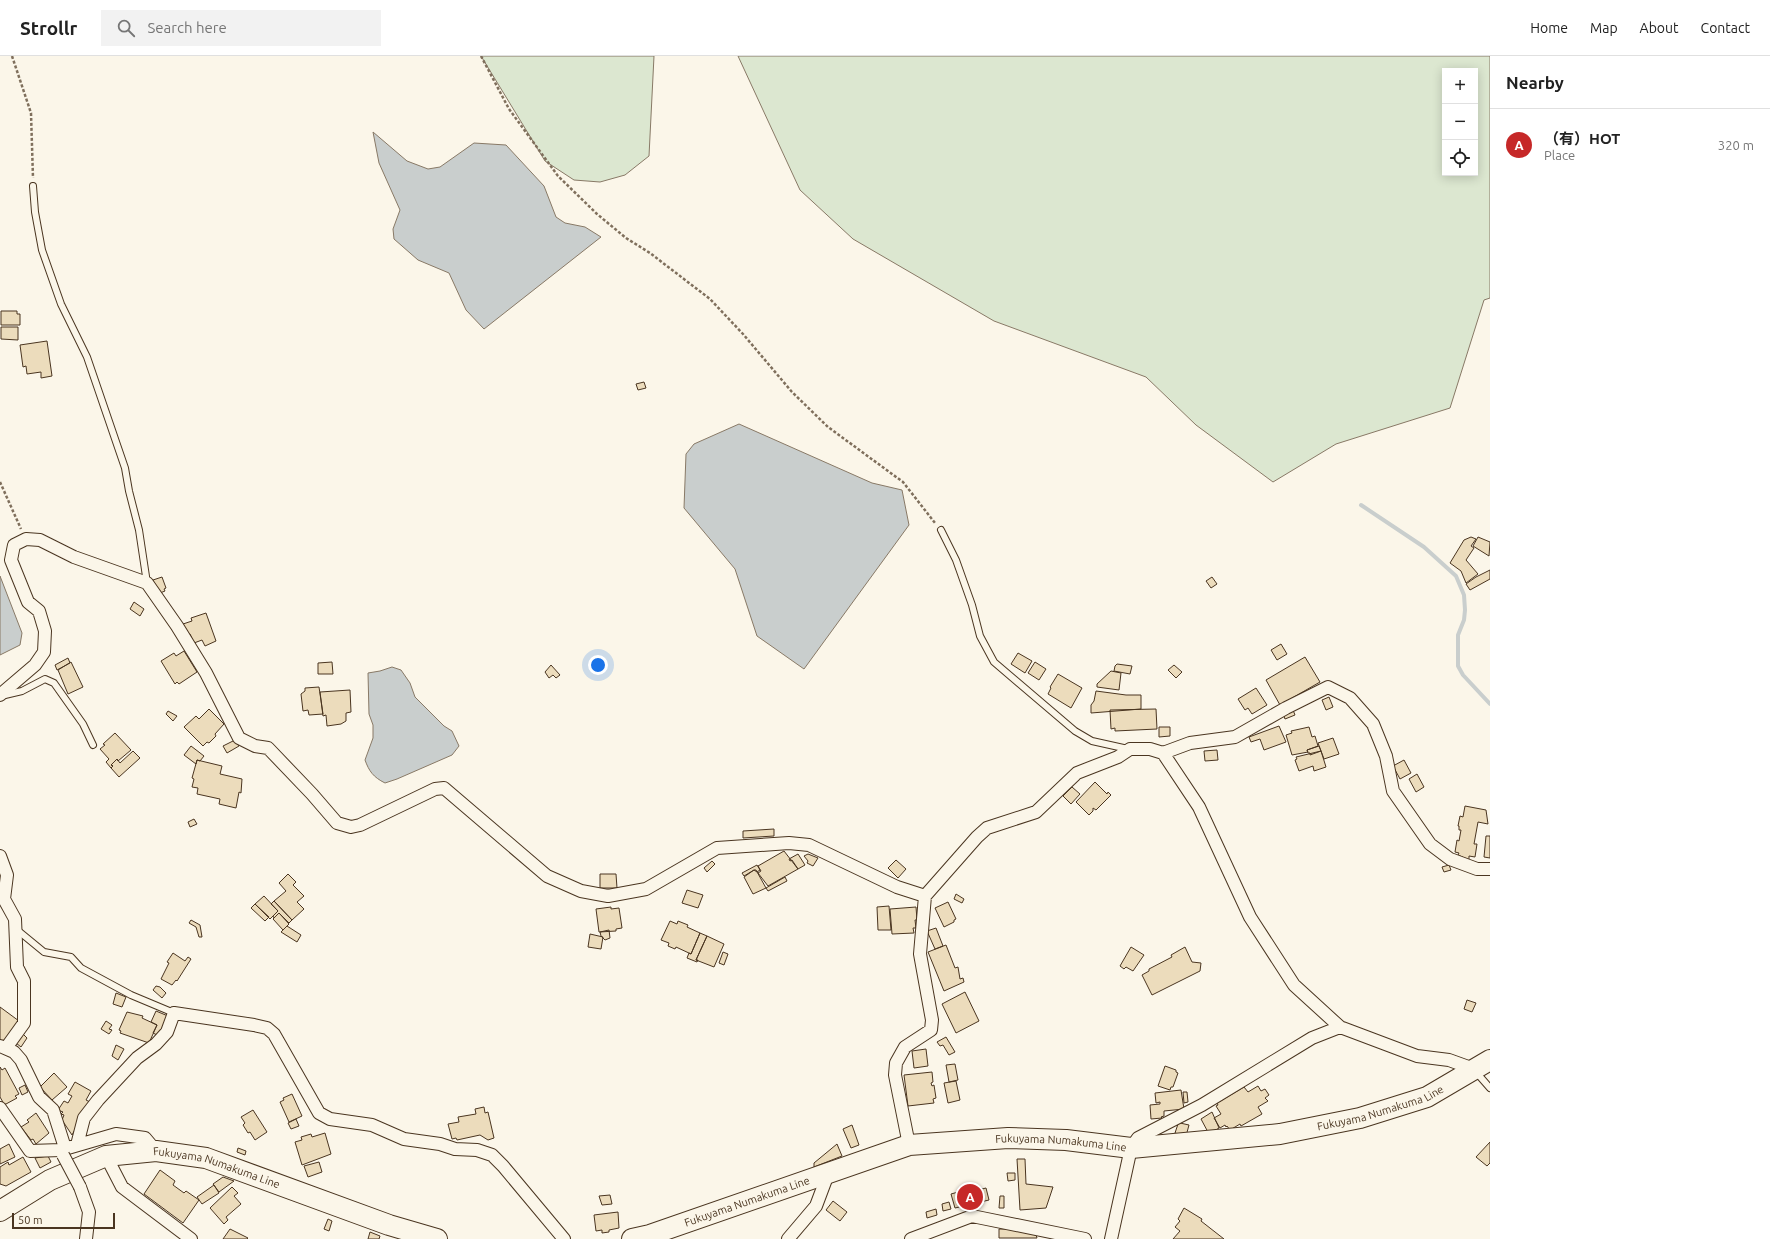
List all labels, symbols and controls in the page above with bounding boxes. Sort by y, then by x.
search box [101,10,381,46]
text: Strollr [20,17,77,39]
icon: search [115,17,137,39]
text: Search here [147,19,227,36]
text: Home [1530,20,1568,36]
text: Map [1590,20,1618,36]
text: About [1640,20,1679,36]
text: Contact [1701,20,1750,36]
map controls [1442,68,1478,176]
button: + [1442,68,1478,104]
text: Nearby [1506,73,1564,92]
button: − [1442,104,1478,140]
text: （有）HOT [1544,130,1620,147]
text: A [1514,138,1524,152]
text: 320 m [1718,138,1754,152]
button: locate [1442,140,1478,176]
text: Place [1544,148,1575,162]
your location [588,655,608,675]
street label: Fukuyama Numakuma Line [1316,1083,1446,1132]
street label: Fukuyama Numakuma Line [995,1132,1127,1153]
street label: Fukuyama Numakuma Line [152,1145,282,1191]
street label: Fukuyama Numakuma Line [683,1174,811,1229]
pin: A [957,1182,983,1212]
scale bar [12,1211,115,1230]
text: 50 m [18,1214,42,1226]

